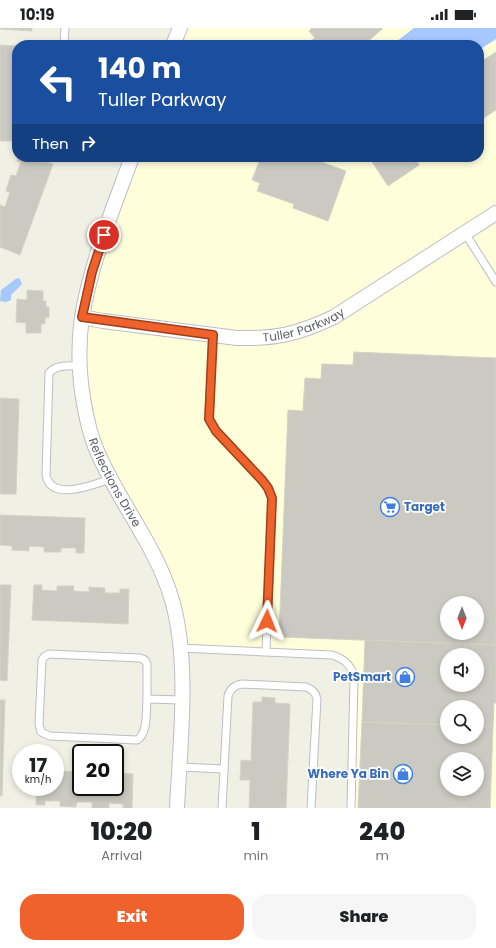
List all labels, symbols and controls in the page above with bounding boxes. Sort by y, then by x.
text: 10:19 [20,4,55,25]
text: 140 m [98,49,181,88]
icon: left [32,56,84,108]
text: Tuller Parkway [98,87,226,112]
icon: right [77,132,99,154]
text: Then [32,133,69,154]
pin [87,218,121,252]
icon: arrive [93,224,115,246]
street label: Tuller Parkway [262,303,348,346]
street label: Reflections Drive [85,435,145,530]
supermarket icon: Target [379,496,401,518]
place label: Target [404,498,445,515]
north arrow [440,596,484,640]
map controls [440,596,484,796]
position arrow [246,600,288,642]
button: sound [440,648,484,692]
shop icon: PetSmart [394,666,416,688]
place label: PetSmart [333,668,391,685]
button: search [440,700,484,744]
speed limit sign: 20 [72,744,124,796]
text: 17 [29,751,47,779]
button: layers [440,752,484,796]
shop icon: Where Ya Bin [392,763,414,785]
place label: Where Ya Bin [308,765,389,782]
text: km/h [25,772,51,787]
text: 10:20 [91,815,153,848]
text: 1 [251,815,261,848]
text: 240 [359,815,405,848]
text: Arrival [101,846,142,865]
text: min [243,846,268,865]
text: m [375,846,389,865]
button: Exit [20,894,244,940]
button: Share [252,894,476,940]

